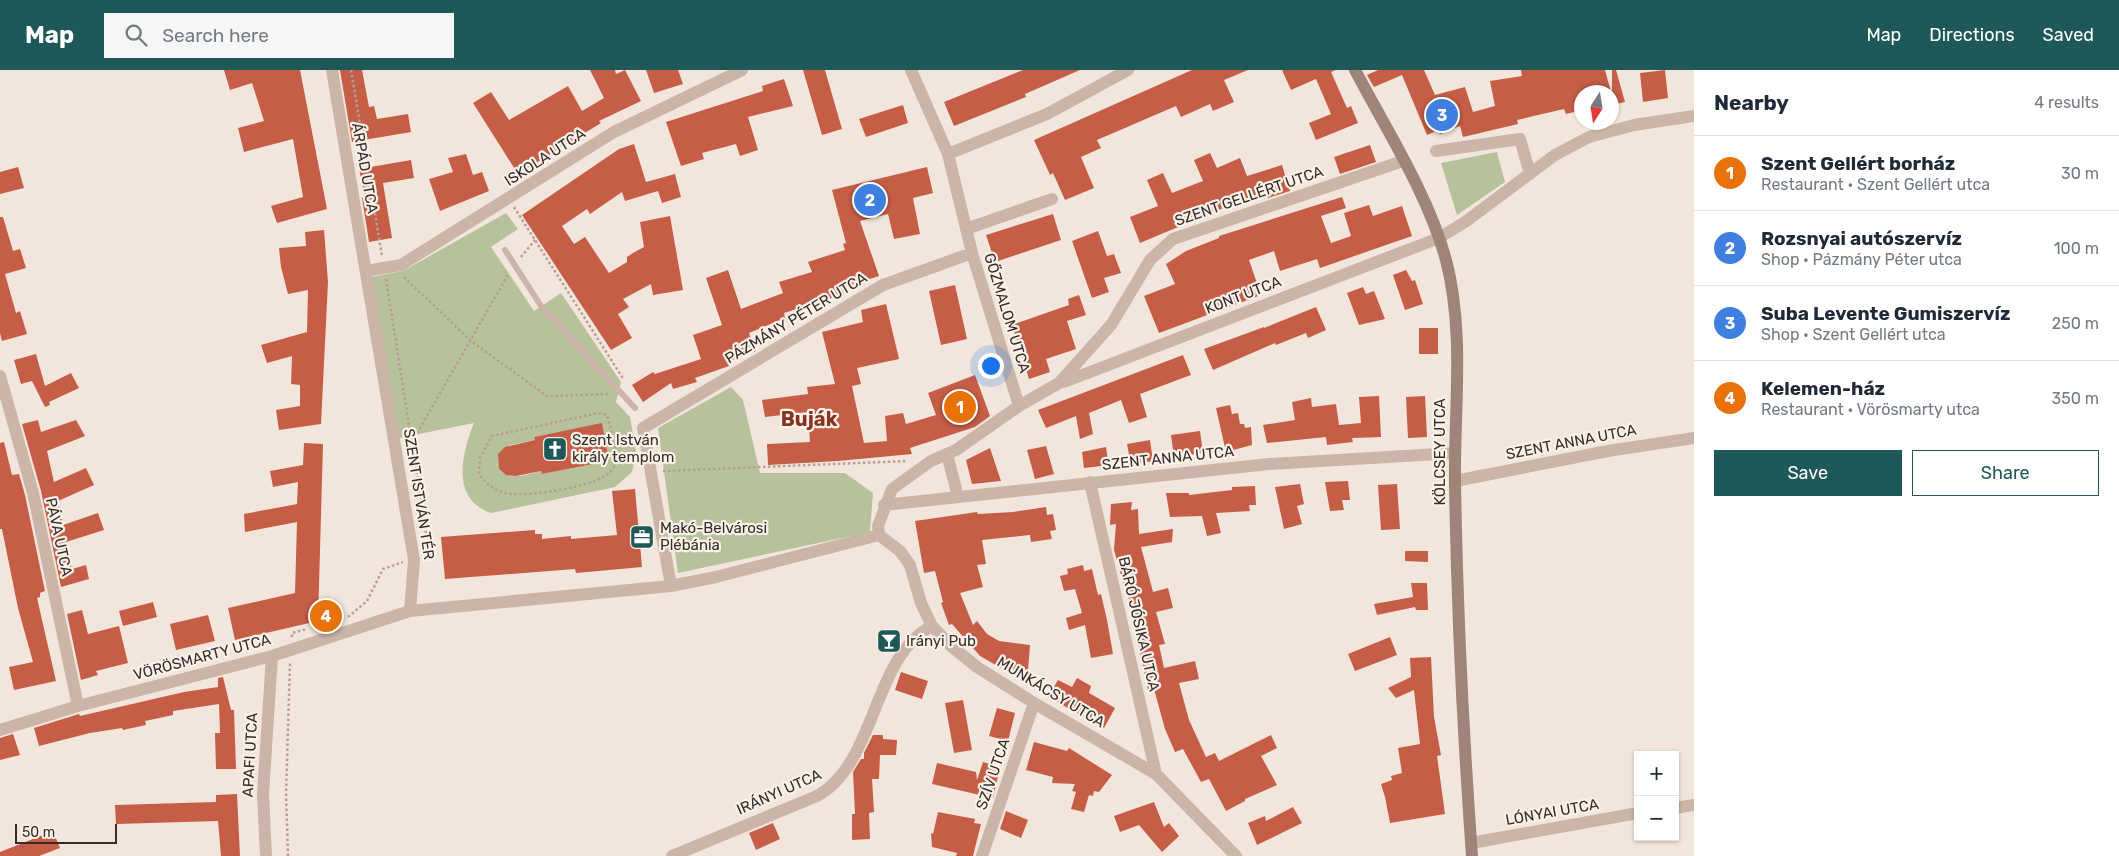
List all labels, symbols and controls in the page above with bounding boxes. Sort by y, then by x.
search box [104,13,454,58]
text: Map [25,21,74,49]
icon: search [122,21,150,49]
text: Search here [162,24,269,47]
text: Map [1866,24,1901,46]
text: Directions [1929,24,2015,46]
text: Saved [2043,24,2094,46]
north arrow [1574,85,1619,130]
text: Nearby [1714,90,1789,115]
text: 4 results [2034,93,2099,112]
pin: 3 [1426,96,1458,134]
street label: ÁRPÁD UTCA [348,121,382,215]
street label: ISKOLA UTCA [501,124,589,190]
text: Szent Gellért borház [1761,152,1955,175]
street label: SZENT GELLÉRT UTCA [1172,162,1326,230]
text: 1 [1726,164,1734,183]
text: 30 m [2061,164,2099,183]
text: Restaurant · Szent Gellért utca [1761,175,1990,194]
pin: 2 [854,181,886,219]
text: Rozsnyai autószervíz [1761,227,1962,250]
text: 2 [1725,239,1735,258]
text: 100 m [2054,239,2099,258]
text: Shop · Pázmány Péter utca [1761,250,1962,269]
street label: GŐZMALOM UTCA [980,251,1034,375]
street label: PÁZMÁNY PÉTER UTCA [722,268,870,368]
street label: KONT UTCA [1202,272,1284,318]
text: Suba Levente Gumiszervíz [1761,302,2010,325]
text: 3 [1725,314,1735,333]
text: 250 m [2052,314,2099,333]
text: Shop · Szent Gellért utca [1761,325,1946,344]
your location [978,353,1004,379]
text: Kelemen-ház [1761,377,1885,400]
pin: 1 [944,388,976,426]
text: 4 [1725,389,1735,408]
text: 350 m [2052,389,2099,408]
street label: KÖLCSEY UTCA [1431,398,1449,506]
text: Restaurant · Vörösmarty utca [1761,400,1980,419]
district label: Buják [781,407,838,431]
street label: SZENT ANNA UTCA [1504,421,1638,463]
street label: SZENT ISTVÁN TÉR [400,427,438,561]
place label: Szent István király templom [572,431,674,466]
church icon: Szent István király templom [542,436,568,462]
street label: SZENT ANNA UTCA [1101,442,1235,474]
button: Save [1714,450,1902,496]
button: Share [1912,450,2099,496]
street label: PÁVA UTCA [42,496,76,578]
place label: Makó-Belvárosi Plébánia [660,519,767,554]
office icon: Makó-Belvárosi Plébánia [629,524,655,550]
street label: BÁRÓ JÓSIKA UTCA [1115,555,1163,693]
pin: 4 [310,597,342,635]
bar icon: Irányi Pub [876,628,902,654]
street label: VÖRÖSMARTY UTCA [131,630,273,684]
place label: Irányi Pub [906,632,976,650]
street label: MUNKÁCSY UTCA [994,653,1108,731]
street label: APAFI UTCA [239,712,261,798]
street label: SZÍV UTCA [972,736,1014,812]
map controls [1634,751,1679,841]
button: + [1634,751,1679,796]
street label: IRÁNYI UTCA [734,765,824,819]
street label: LÓNYAI UTCA [1504,795,1600,829]
button: − [1634,796,1679,841]
scale bar [15,821,118,844]
text: 50 m [22,824,55,841]

